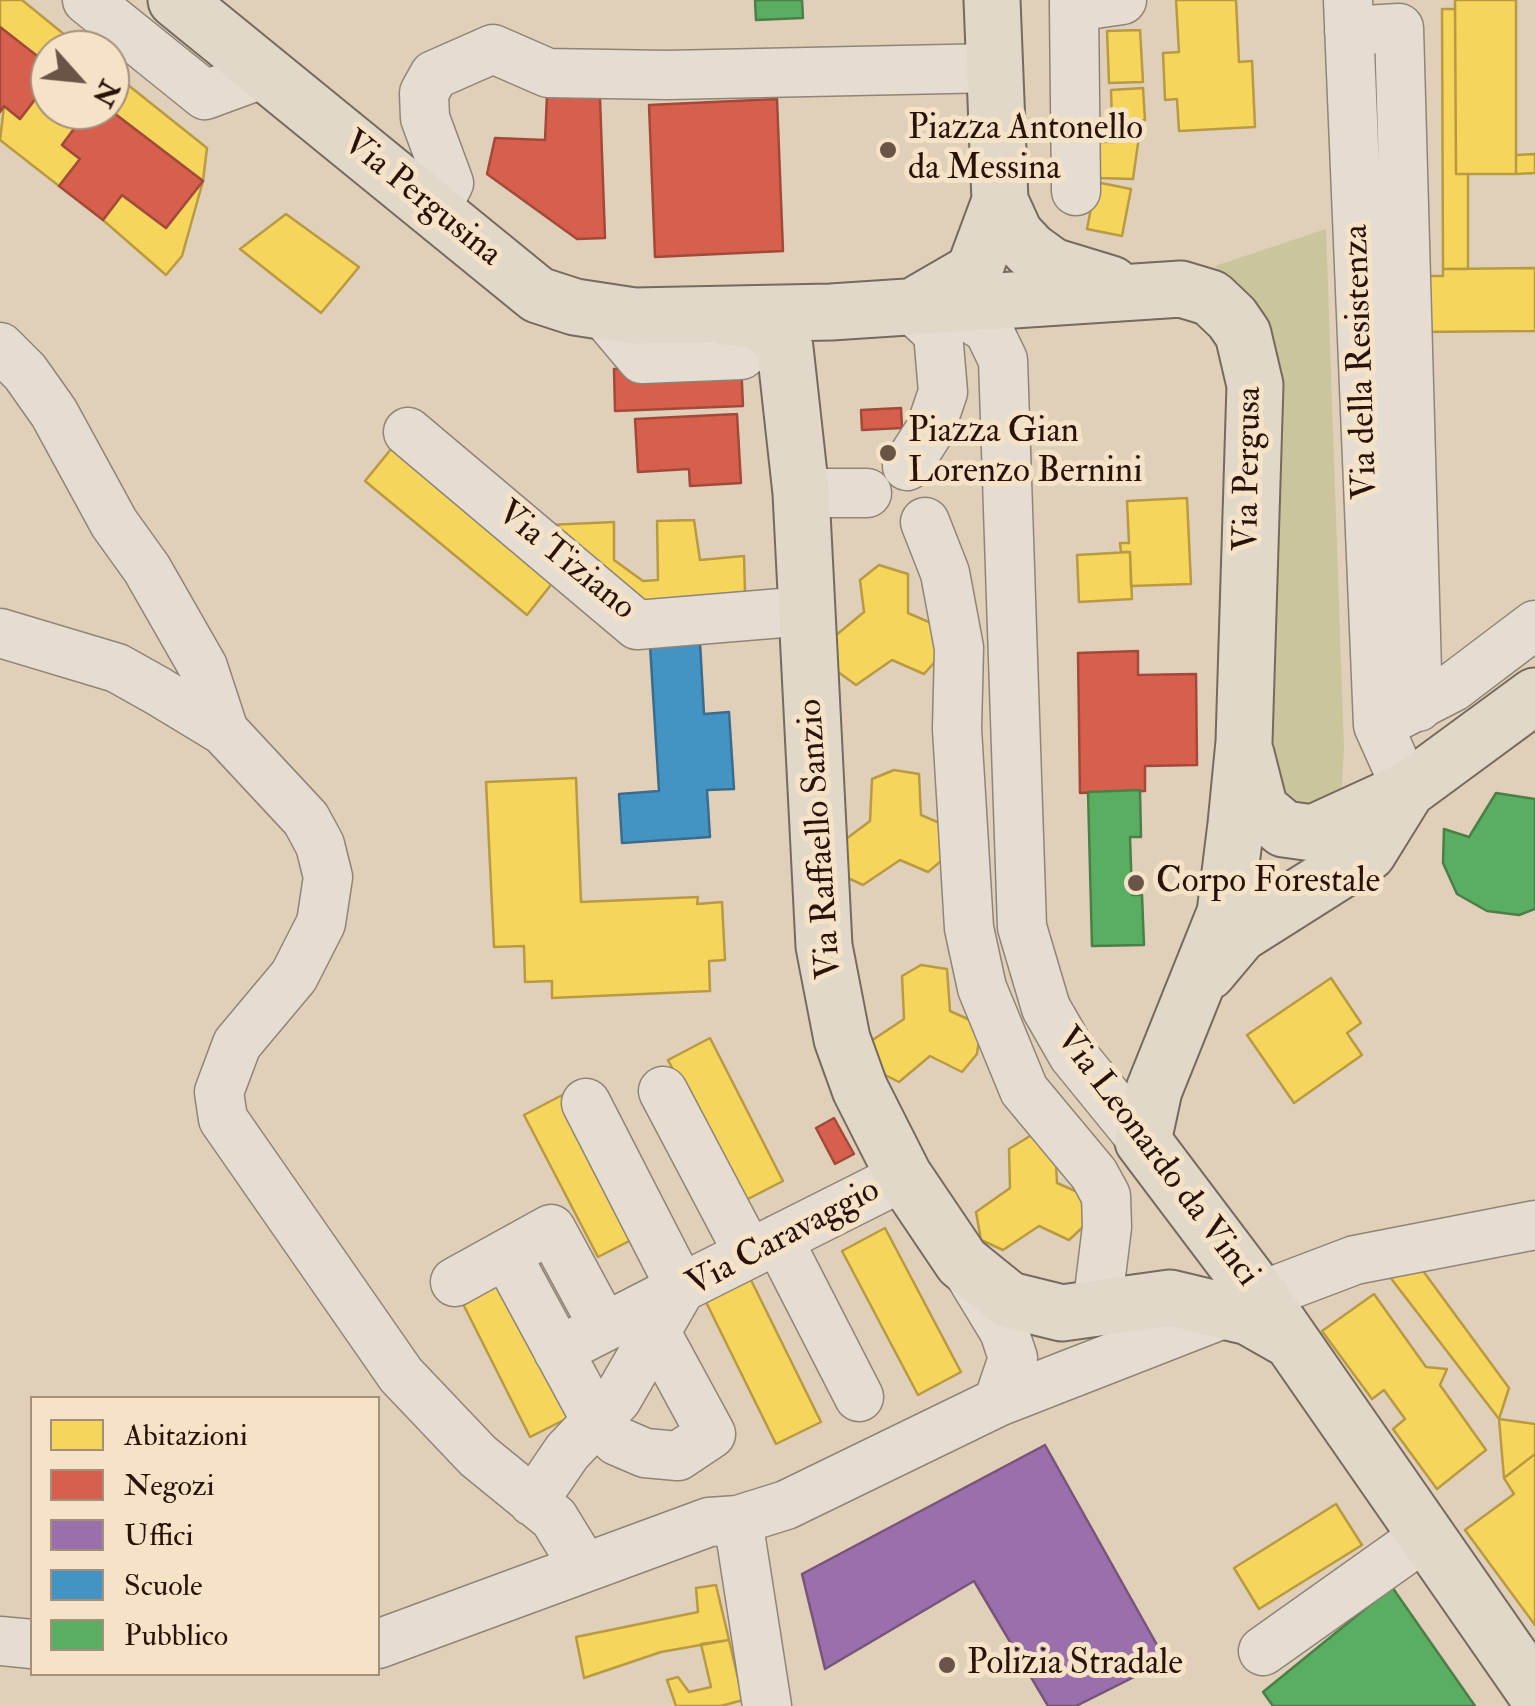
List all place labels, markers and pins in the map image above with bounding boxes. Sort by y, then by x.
place label: Piazza Antonello da Messina [908,109,1143,191]
marker: Piazza Antonello da Messina [877,139,899,161]
place label: Piazza Gian Lorenzo Bernini [908,412,1142,494]
marker: Piazza Gian Lorenzo Bernini [877,442,899,464]
place label: Corpo Forestale [1156,862,1380,904]
marker: Corpo Forestale [1125,872,1147,894]
place label: Polizia Stradale [967,1644,1183,1686]
marker: Polizia Stradale [936,1654,958,1676]

